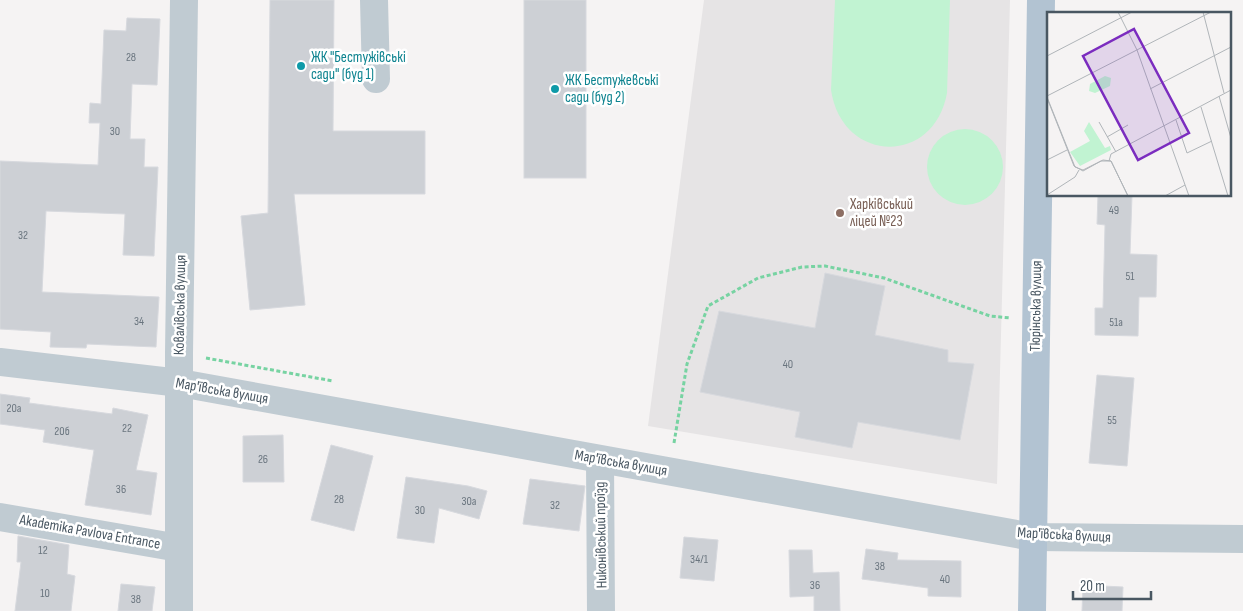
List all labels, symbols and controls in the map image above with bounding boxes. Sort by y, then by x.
inset map [1047,12,1230,196]
place label: ЖК "Бестужівські сади" (буд 1) [311,48,406,84]
house number: 28 [126,50,136,65]
marker: ЖК "Бестужівські сади" (буд 1) [295,60,307,72]
place label: ЖК Бестужевські сади (буд 2) [565,71,659,107]
marker: ЖК Бестужевські сади (буд 2) [549,83,561,95]
house number: 30 [110,124,120,139]
place label: Харківський ліцей №23 [849,195,913,231]
house number: 49 [1109,203,1119,218]
marker: Харківський ліцей №23 [834,207,846,219]
house number: 32 [18,228,28,243]
street label: Ковалівська вулиця [170,254,190,355]
street label: Тюрінська вулиця [1026,260,1046,352]
house number: 51 [1125,269,1135,284]
house number: 34 [134,314,144,329]
house number: 51а [1109,315,1123,330]
house number: 40 [783,357,793,372]
street label: Мар'ївська вулиця [174,374,270,409]
house number: 20а [7,401,22,416]
house number: 55 [1107,413,1117,428]
house number: 22 [122,421,132,436]
house number: 20б [54,424,70,439]
street label: Мар'ївська вулиця [573,446,669,481]
house number: 26 [258,452,268,467]
street label: Никонівський проїзд [591,481,611,589]
house number: 36 [116,482,126,497]
house number: 28 [334,492,344,507]
house number: 30а [461,494,477,509]
house number: 32 [550,498,560,513]
house number: 30 [415,503,425,518]
street label: Akademika Pavlova Entrance [17,510,162,554]
street label: Мар'ївська вулиця [1017,523,1111,547]
house number: 12 [38,543,48,558]
house number: 34/1 [690,552,709,567]
house number: 38 [875,559,885,574]
scale bar [1073,568,1150,600]
house number: 40 [940,572,950,587]
text: 20 m [1080,577,1105,596]
house number: 36 [810,578,820,593]
house number: 10 [40,586,50,601]
house number: 38 [131,592,141,607]

